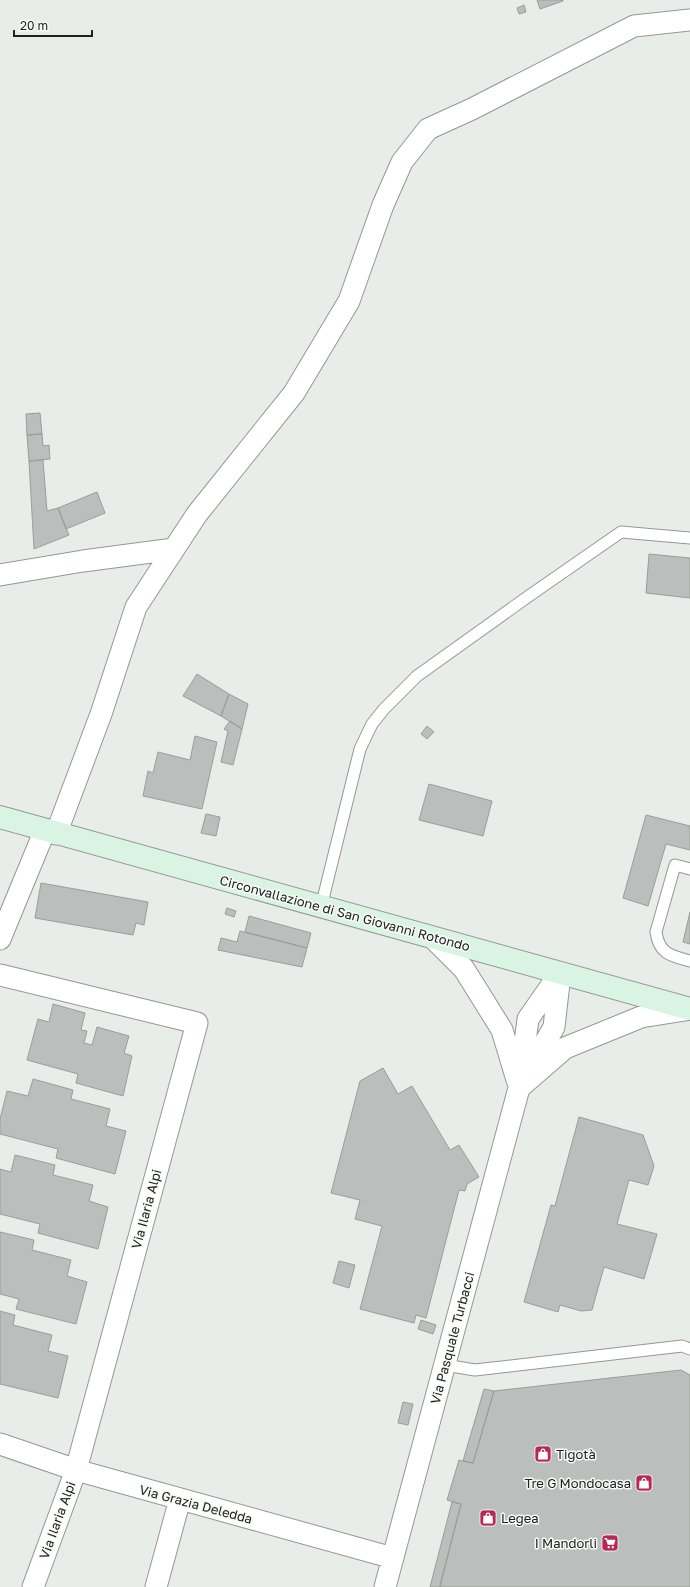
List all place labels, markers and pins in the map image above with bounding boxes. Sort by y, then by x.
shop icon: Tigotà [533,1444,553,1464]
place label: Tigotà [556,1446,596,1462]
shop icon: Tre G Mondocasa [634,1473,654,1493]
place label: Tre G Mondocasa [525,1475,631,1491]
shop icon: Legea [478,1508,498,1528]
place label: Legea [501,1510,539,1526]
supermarket icon: I Mandorli [600,1533,620,1553]
place label: I Mandorli [535,1535,597,1551]

